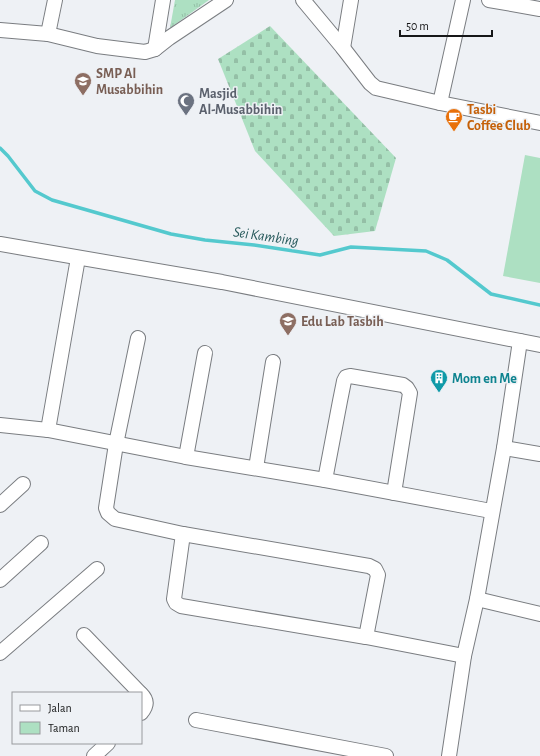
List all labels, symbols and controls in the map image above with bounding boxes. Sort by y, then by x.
scale bar [400,12,492,38]
text: 50 m [406,20,429,32]
place label: SMP Al Musabbihin [96,67,163,97]
school or university icon: SMP Al Musabbihin [73,71,93,96]
place label: Masjid Al-Musabbihin [199,87,282,117]
mosque icon: Masjid Al-Musabbihin [176,91,196,116]
place label: Tasbi Coffee Club [467,103,531,133]
cafe icon: Tasbi Coffee Club [444,107,464,132]
water label: Sei Kambing [232,224,300,249]
school or university icon: Edu Lab Tasbih [278,311,298,336]
place label: Edu Lab Tasbih [301,315,384,329]
building icon: Mom en Me [429,368,449,393]
place label: Mom en Me [452,372,517,386]
legend [12,692,142,744]
text: Jalan [48,702,72,714]
text: Taman [48,722,80,734]

